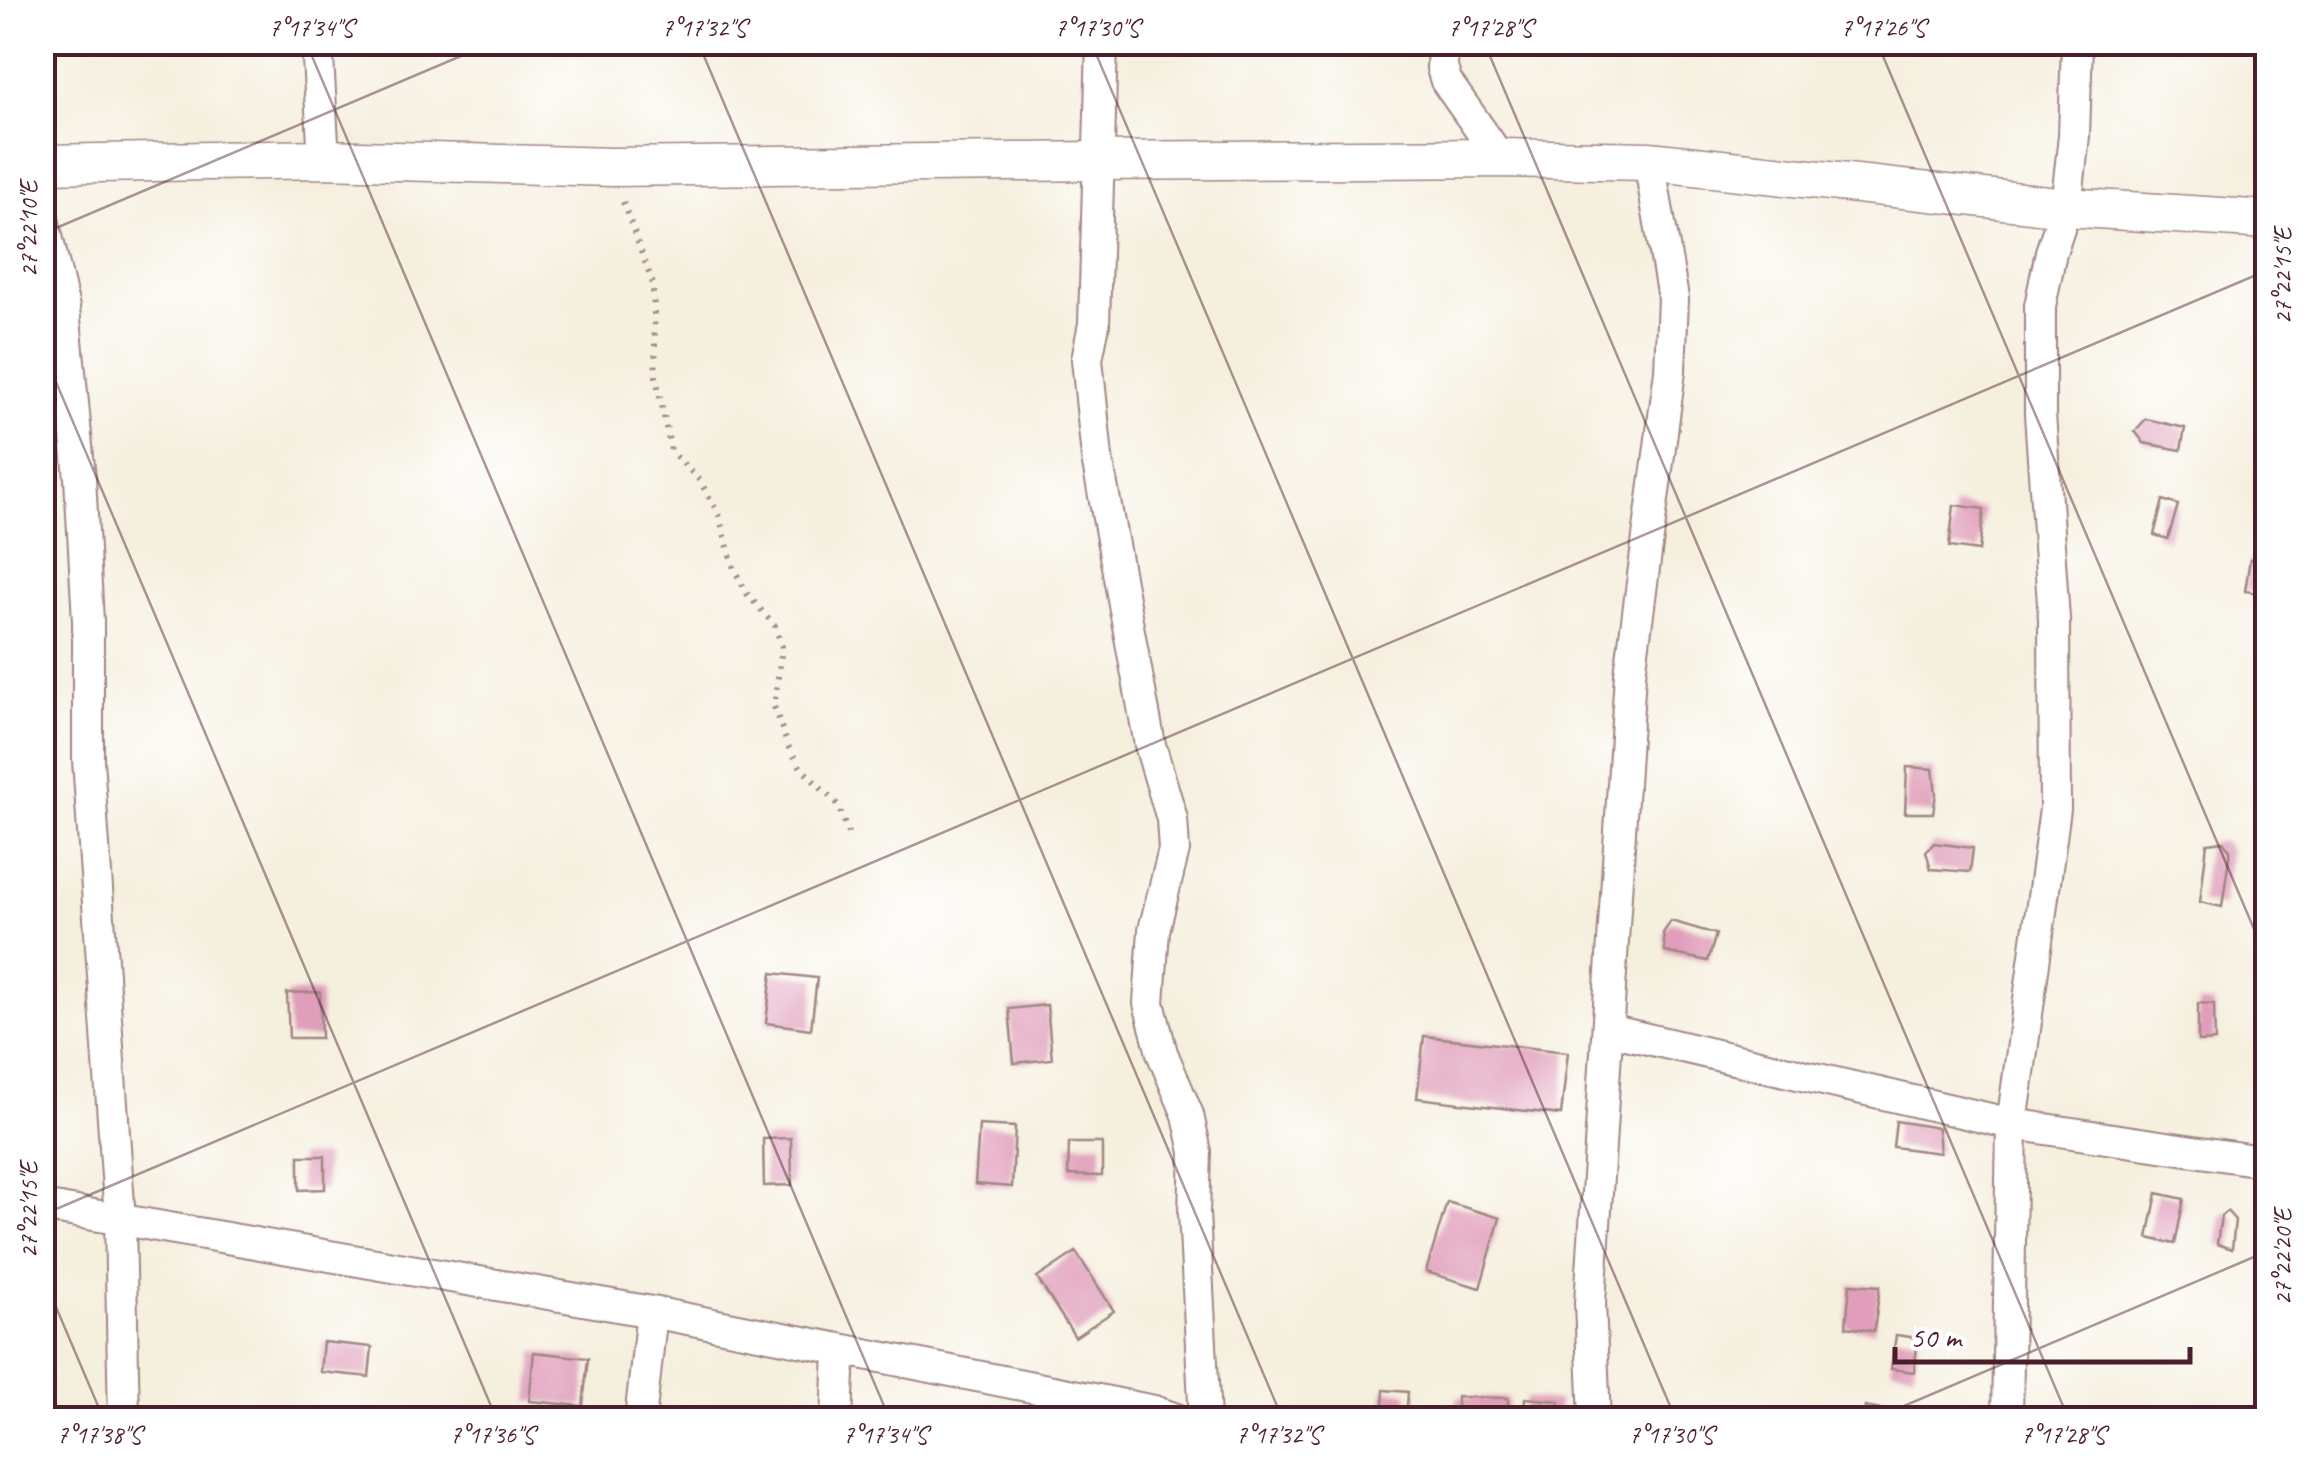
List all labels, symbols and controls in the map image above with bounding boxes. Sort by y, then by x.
text: 7°17'34"S [269,12,358,44]
text: 7°17'32"S [662,12,751,44]
text: 7°17'30"S [1055,12,1144,44]
text: 7°17'28"S [1448,12,1537,44]
text: 7°17'26"S [1841,12,1930,44]
text: 27°22'10"E [13,178,45,277]
text: 27°22'15"E [2267,225,2299,324]
text: 27°22'15"E [13,1159,45,1258]
text: 27°22'20"E [2267,1206,2299,1305]
scale bar [1895,1302,2190,1364]
text: 50 m [1910,1318,1963,1356]
text: 7°17'38"S [57,1419,146,1451]
text: 7°17'36"S [450,1419,539,1451]
text: 7°17'34"S [843,1419,932,1451]
text: 7°17'32"S [1236,1419,1325,1451]
text: 7°17'30"S [1629,1419,1718,1451]
text: 7°17'28"S [2021,1419,2110,1451]

